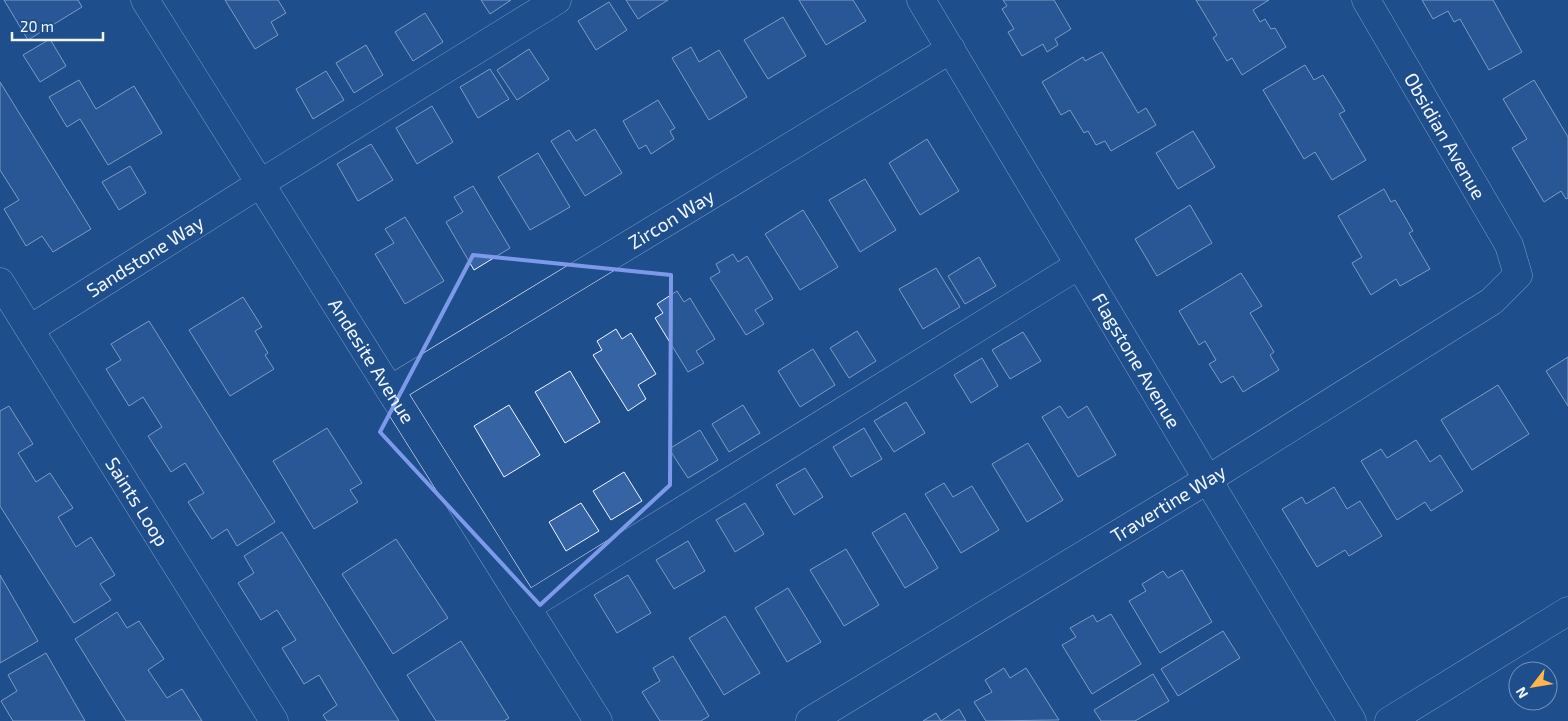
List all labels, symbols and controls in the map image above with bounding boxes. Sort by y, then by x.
scale bar [12,10,104,42]
text: 20 m [20,17,54,35]
street label: Obsidian Avenue [1400,68,1491,203]
street label: Zircon Way [624,184,718,253]
street label: Sandstone Way [82,210,208,302]
street label: Flagstone Avenue [1088,289,1186,432]
street label: Andesite Avenue [324,294,420,427]
street label: Saints Loop [101,453,174,550]
street label: Travertine Way [1106,459,1230,547]
north arrow [1508,661,1558,711]
text: N [1512,684,1531,702]

